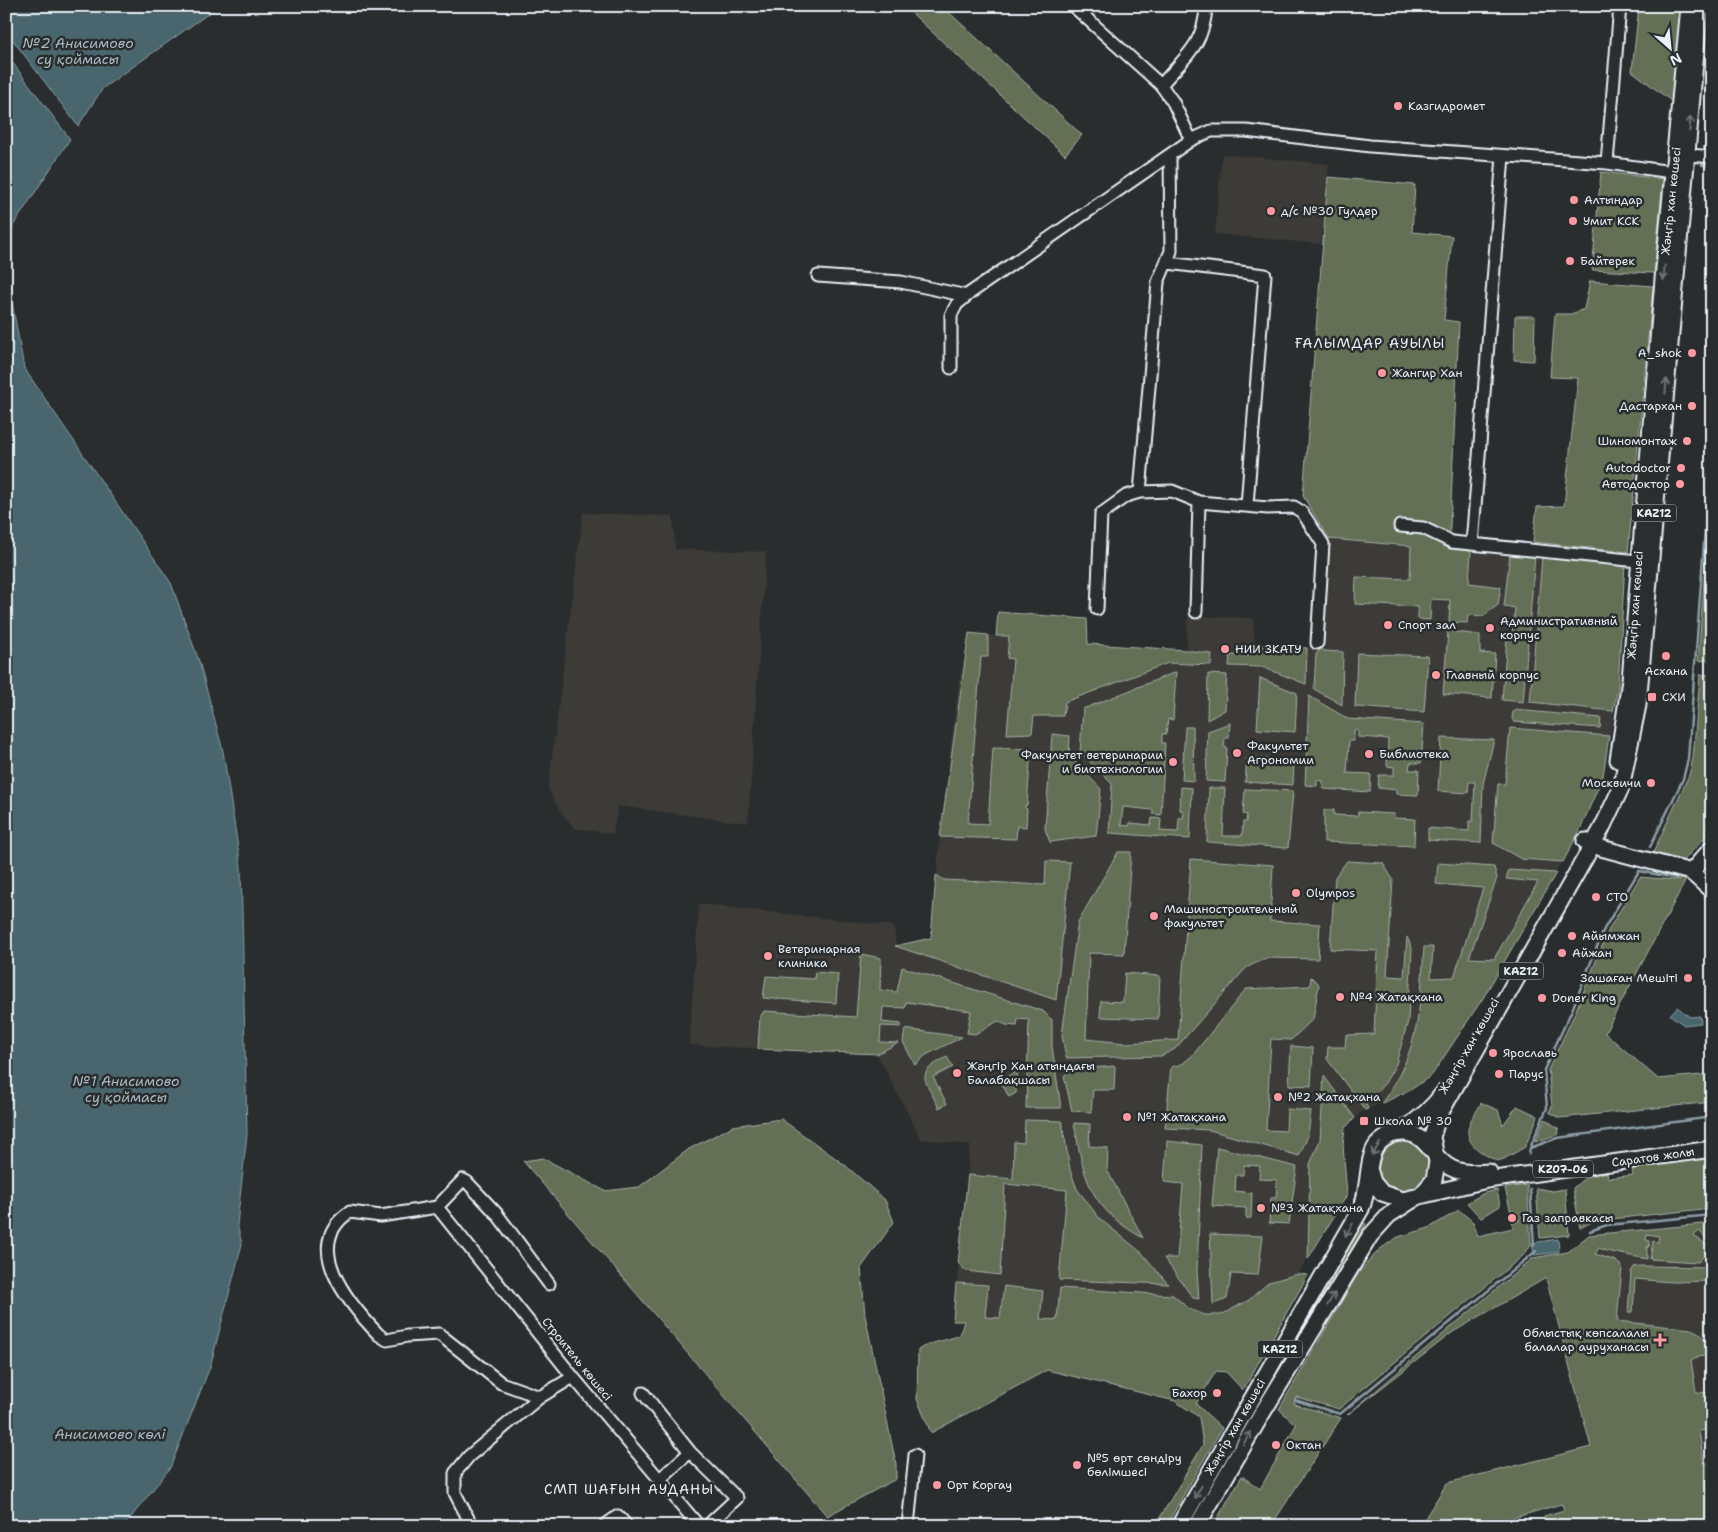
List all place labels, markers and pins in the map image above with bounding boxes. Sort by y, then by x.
place label: Казгидромет [1408,98,1486,114]
marker: Казгидромет [1392,100,1404,112]
place label: Алтындар [1584,192,1643,208]
marker: Алтындар [1568,194,1580,206]
place label: д/с №30 Гулдер [1281,203,1378,219]
marker: д/с №30 Гулдер [1265,205,1277,217]
place label: Умит КСК [1583,213,1640,229]
marker: Умит КСК [1567,215,1579,227]
place label: Байтерек [1580,253,1635,269]
marker: Байтерек [1564,255,1576,267]
place label: A_shok [1638,345,1682,361]
marker: A_shok [1686,347,1698,359]
place label: Жангир Хан [1392,365,1462,381]
marker: Жангир Хан [1376,367,1388,379]
place label: Дастархан [1619,398,1682,414]
marker: Дастархан [1686,400,1698,412]
place label: Шиномонтаж [1598,433,1677,449]
marker: Шиномонтаж [1681,435,1693,447]
place label: Autodoctor [1605,460,1671,476]
marker: Autodoctor [1675,462,1687,474]
place label: Автодоктор [1602,476,1670,492]
marker: Автодоктор [1674,478,1686,490]
place label: Административный корпус [1500,613,1618,643]
place label: Спорт зал [1398,617,1456,633]
marker: Спорт зал [1382,619,1394,631]
marker: Административный корпус [1484,622,1496,634]
place label: НИИ ЗКАТУ [1235,641,1302,657]
marker: НИИ ЗКАТУ [1219,643,1231,655]
marker: Асхана [1660,650,1672,662]
place label: Асхана [1645,663,1688,679]
place label: Главный корпус [1446,667,1539,683]
marker: Главный корпус [1430,669,1442,681]
place label: СХИ [1662,689,1686,705]
marker: СХИ [1646,691,1658,703]
place label: Факультет Агрономии [1247,738,1314,768]
place label: Библиотека [1379,746,1450,762]
place label: Факультет ветеринарии и биотехнологии [1021,747,1163,777]
marker: Факультет Агрономии [1231,747,1243,759]
marker: Библиотека [1363,748,1375,760]
marker: Факультет ветеринарии и биотехнологии [1167,756,1179,768]
place label: Москвичи [1582,775,1641,791]
marker: Москвичи [1645,777,1657,789]
place label: Olympos [1306,885,1355,901]
marker: Olympos [1290,887,1302,899]
place label: СТО [1606,889,1628,905]
marker: СТО [1590,891,1602,903]
place label: Машиностроительный факультет [1164,901,1298,931]
marker: Машиностроительный факультет [1148,910,1160,922]
place label: Айымжан [1582,928,1640,944]
marker: Айымжан [1566,930,1578,942]
place label: Ветеринарная клиника [778,941,861,971]
place label: Айжан [1572,945,1612,961]
marker: Айжан [1556,947,1568,959]
marker: Ветеринарная клиника [762,950,774,962]
place label: Зашаған Мешіті [1580,970,1678,986]
marker: Зашаған Мешіті [1682,972,1694,984]
place label: №4 Жатақхана [1350,989,1443,1005]
place label: Doner King [1552,990,1616,1006]
marker: №4 Жатақхана [1334,991,1346,1003]
marker: Doner King [1536,992,1548,1004]
place label: Ярославь [1503,1045,1557,1061]
marker: Ярославь [1487,1047,1499,1059]
place label: Жәңгір Хан атындағы Балабақшасы [967,1058,1095,1088]
place label: Парус [1509,1066,1544,1082]
marker: Жәңгір Хан атындағы Балабақшасы [951,1067,963,1079]
marker: Парус [1493,1068,1505,1080]
place label: №2 Жатақхана [1288,1089,1381,1105]
marker: №2 Жатақхана [1272,1091,1284,1103]
place label: №1 Жатақхана [1137,1109,1227,1125]
marker: №1 Жатақхана [1121,1111,1133,1123]
place label: Школа № 30 [1374,1113,1452,1129]
marker: Школа № 30 [1358,1115,1370,1127]
place label: №3 Жатақхана [1271,1200,1364,1216]
marker: №3 Жатақхана [1255,1202,1267,1214]
place label: Газ заправкасы [1522,1210,1613,1226]
marker: Газ заправкасы [1506,1212,1518,1224]
place label: Облыстық көпсалалы балалар ауруханасы [1523,1325,1649,1355]
marker: Облыстық көпсалалы балалар ауруханасы [1653,1333,1667,1347]
place label: Бахор [1172,1385,1207,1401]
marker: Бахор [1211,1387,1223,1399]
place label: Октан [1286,1437,1321,1453]
marker: Октан [1270,1439,1282,1451]
place label: №5 өрт сөндіру бөлімшесі [1087,1450,1182,1480]
marker: №5 өрт сөндіру бөлімшесі [1071,1459,1083,1471]
place label: Орт Коргау [947,1477,1012,1493]
marker: Орт Коргау [931,1479,943,1491]

